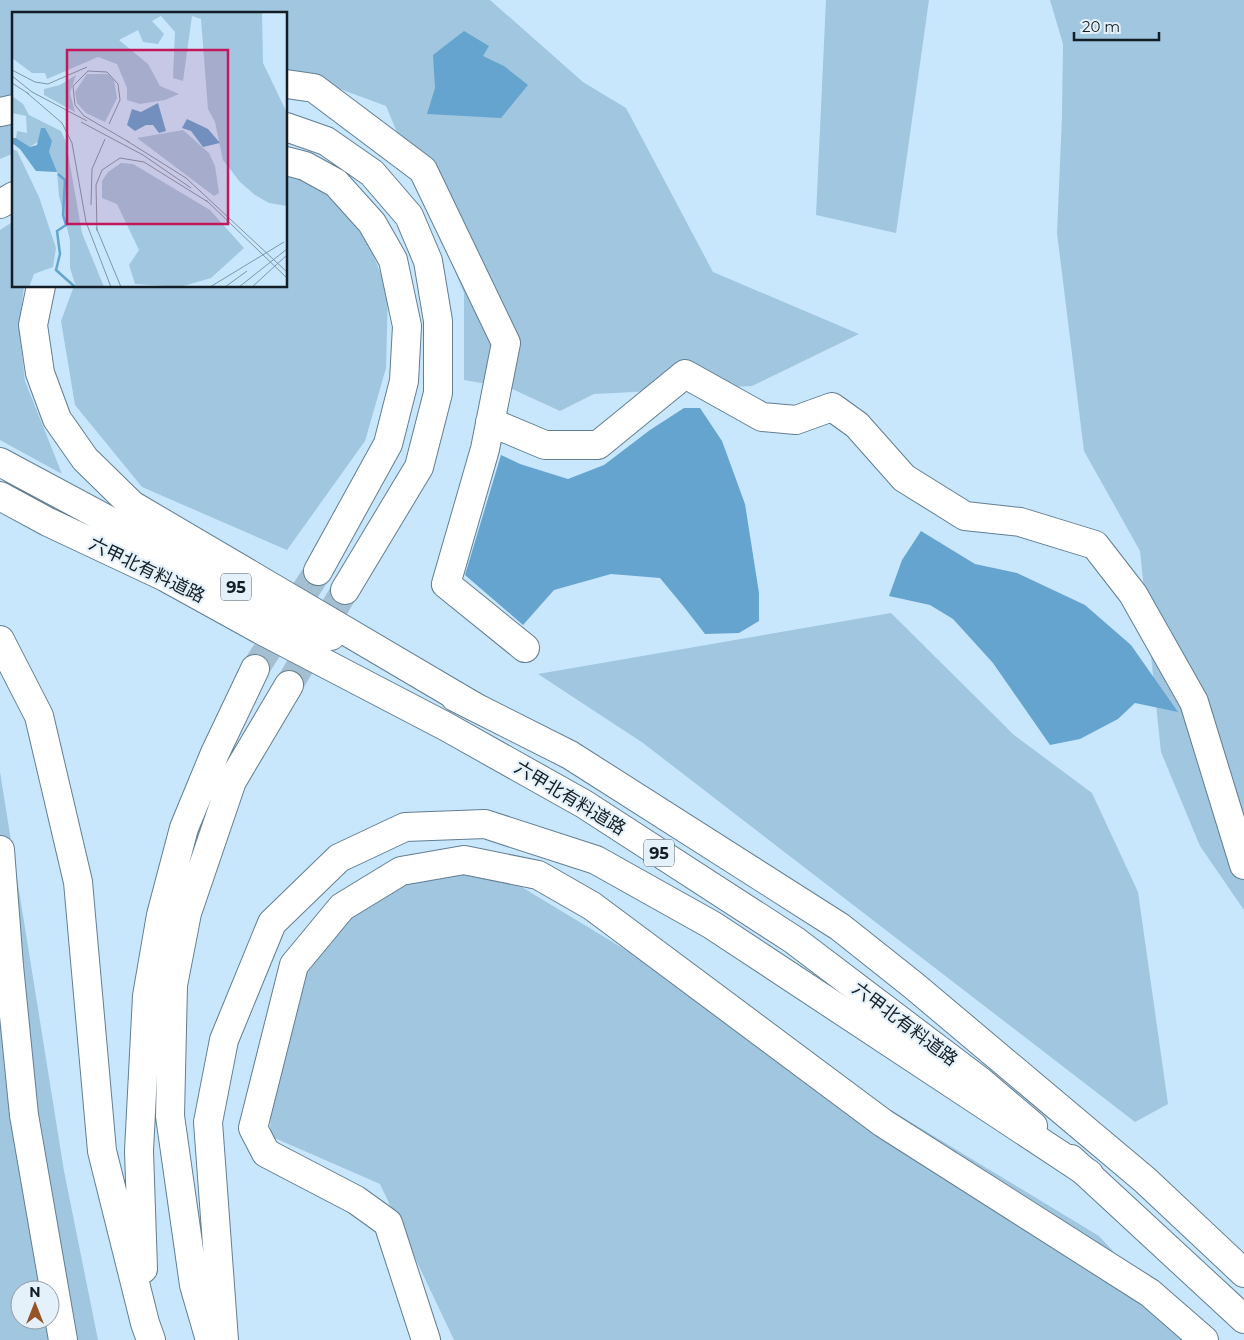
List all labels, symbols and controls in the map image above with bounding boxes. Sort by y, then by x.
scale bar [1074,10,1159,42]
inset map [12,12,288,288]
text: 20 m [1082,17,1120,36]
street label: 六甲北有料道路 [86,532,208,608]
road number: 95 [221,574,251,600]
street label: 六甲北有料道路 [510,756,630,840]
road number: 95 [644,840,674,866]
street label: 六甲北有料道路 [848,977,962,1071]
north arrow [10,1280,60,1330]
text: N [29,1283,41,1301]

